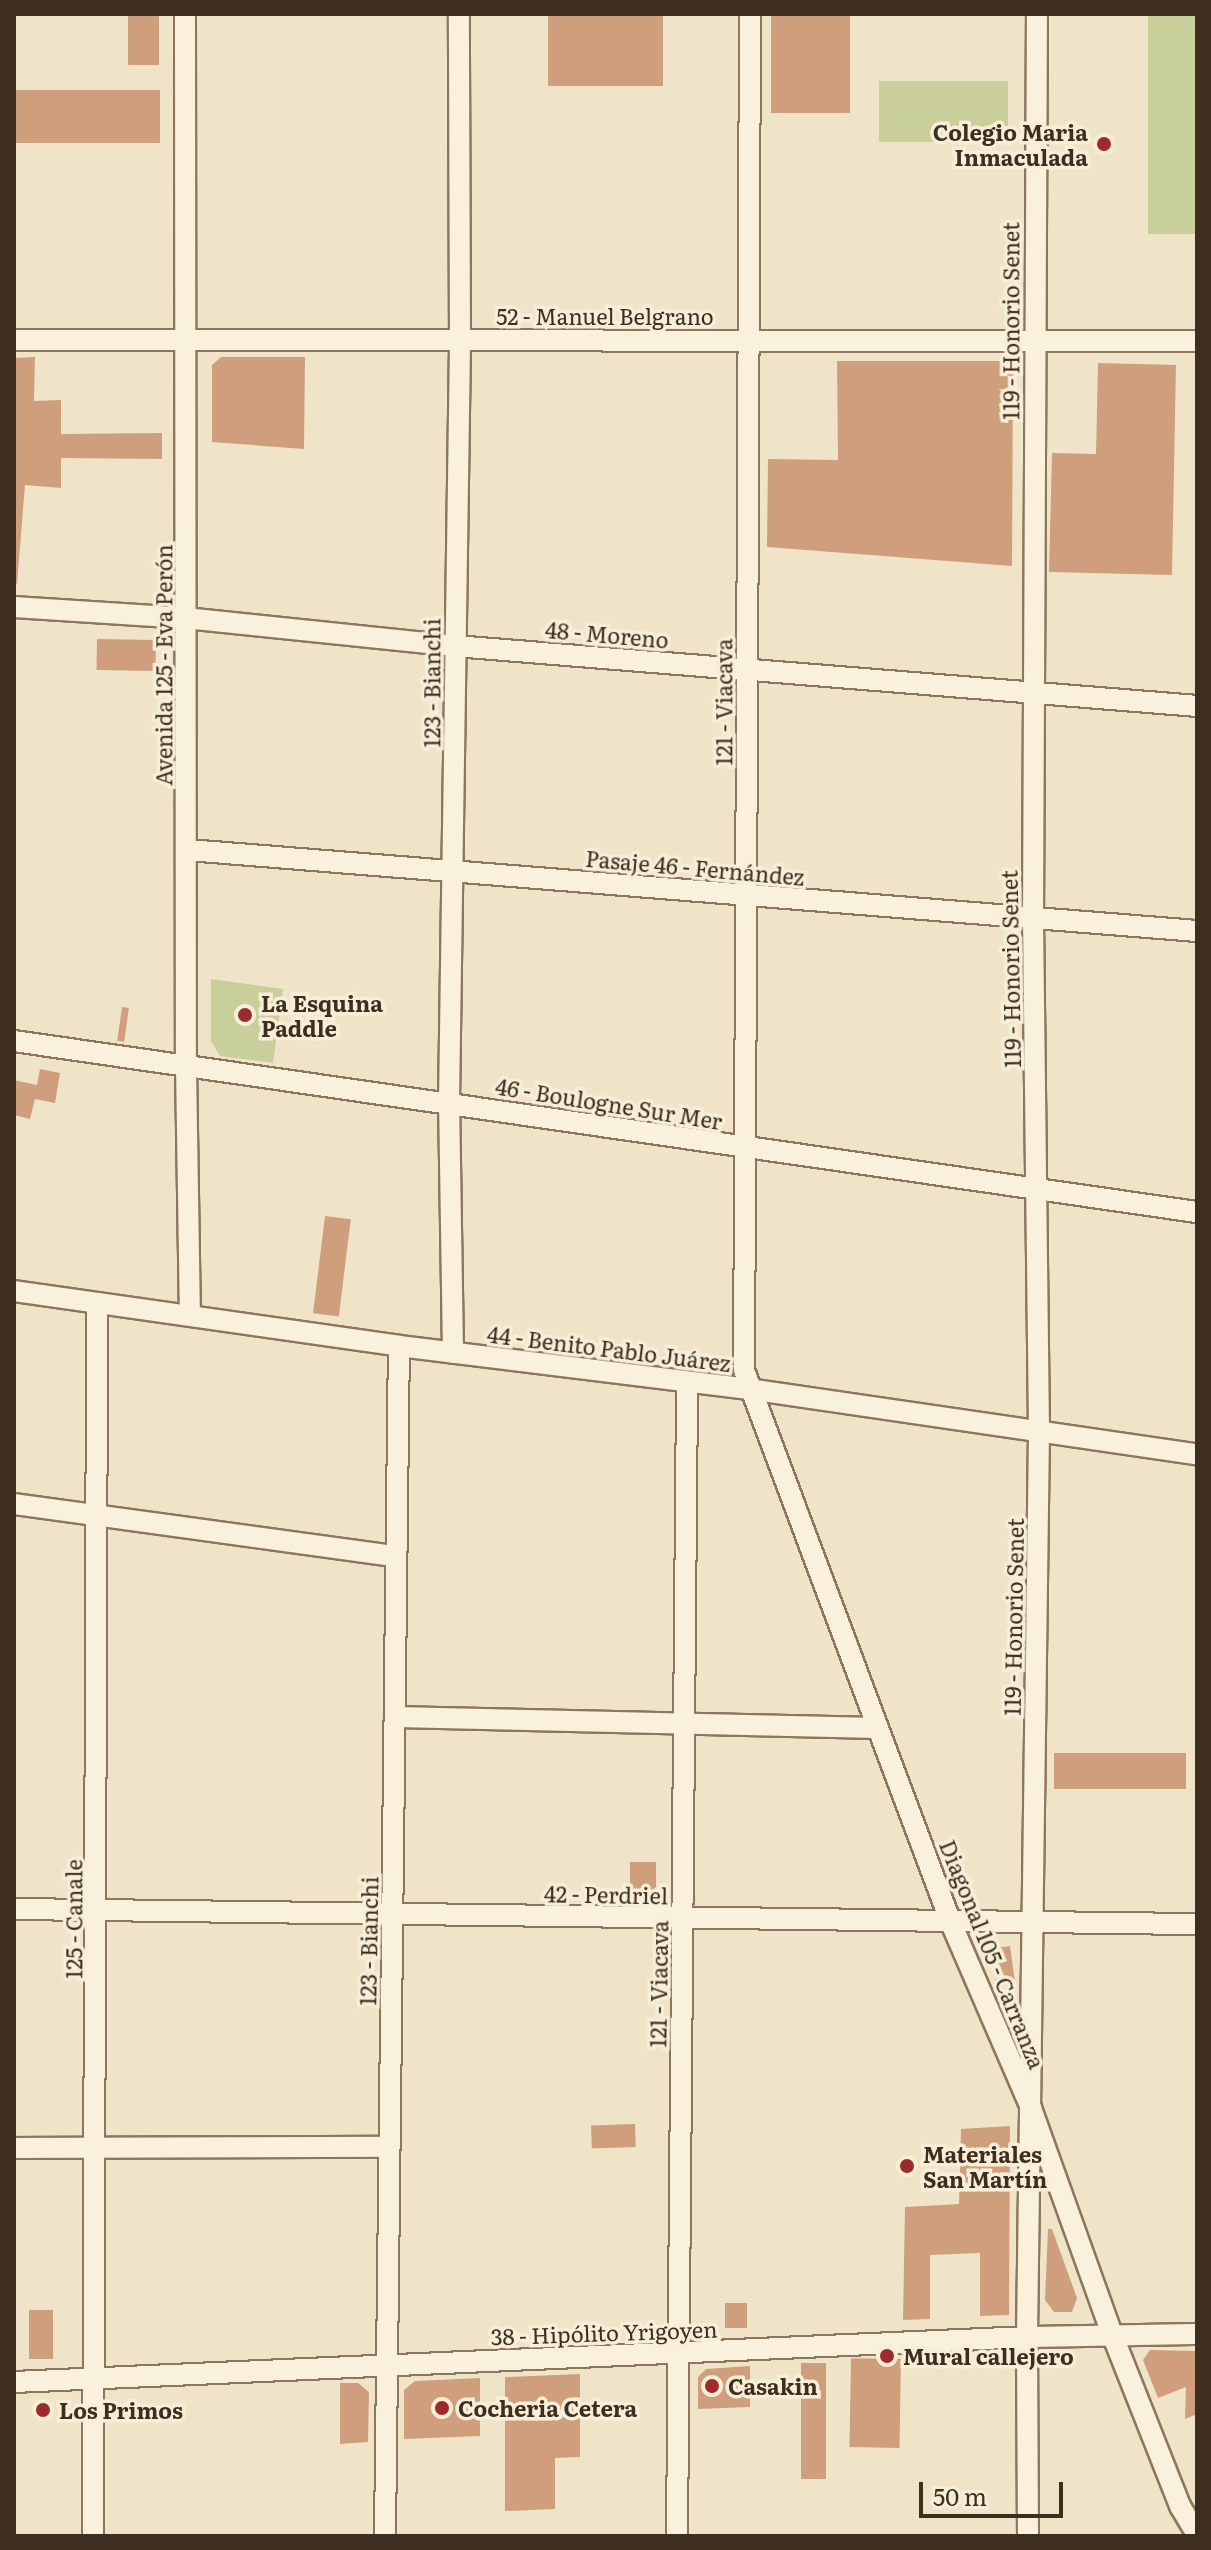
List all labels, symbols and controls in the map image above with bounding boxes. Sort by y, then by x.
place label: Colegio Maria Inmaculada [933,118,1088,170]
marker: Colegio Maria Inmaculada [1095,135,1113,153]
street label: 119 - Honorio Senet [997,222,1023,420]
street label: 52 - Manuel Belgrano [496,303,714,329]
street label: Avenida 125 - Eva Perón [150,544,176,786]
street label: 48 - Moreno [544,615,670,653]
street label: 123 - Bianchi [418,618,444,748]
street label: 121 - Viacava [710,638,736,766]
street label: Pasaje 46 - Fernández [584,844,806,890]
street label: 119 - Honorio Senet [995,870,1025,1068]
place label: La Esquina Paddle [261,989,383,1040]
marker: La Esquina Paddle [236,1006,254,1024]
street label: 46 - Boulogne Sur Mer [494,1072,724,1134]
street label: 44 - Benito Pablo Juárez [486,1320,732,1376]
street label: 119 - Honorio Senet [998,1518,1028,1716]
street label: Diagonal 105 - Carranza [935,1836,1051,2072]
street label: 125 - Canale [60,1859,86,1979]
street label: 123 - Bianchi [354,1876,382,2006]
street label: 42 - Perdriel [544,1880,668,1908]
street label: 121 - Viacava [644,1920,672,2048]
place label: Materiales San Martín [923,2140,1047,2192]
marker: Materiales San Martín [898,2157,916,2175]
street label: 38 - Hipólito Yrigoyen [490,2315,718,2349]
place label: Mural callejero [903,2343,1074,2369]
marker: Mural callejero [878,2347,896,2365]
place label: Casakin [728,2373,818,2399]
marker: Casakin [703,2377,721,2395]
place label: Cocheria Cetera [458,2395,637,2421]
place label: Los Primos [59,2397,183,2423]
marker: Cocheria Cetera [433,2399,451,2417]
marker: Los Primos [34,2401,52,2419]
scale bar [923,2466,1067,2516]
text: 50 m [933,2478,987,2513]

